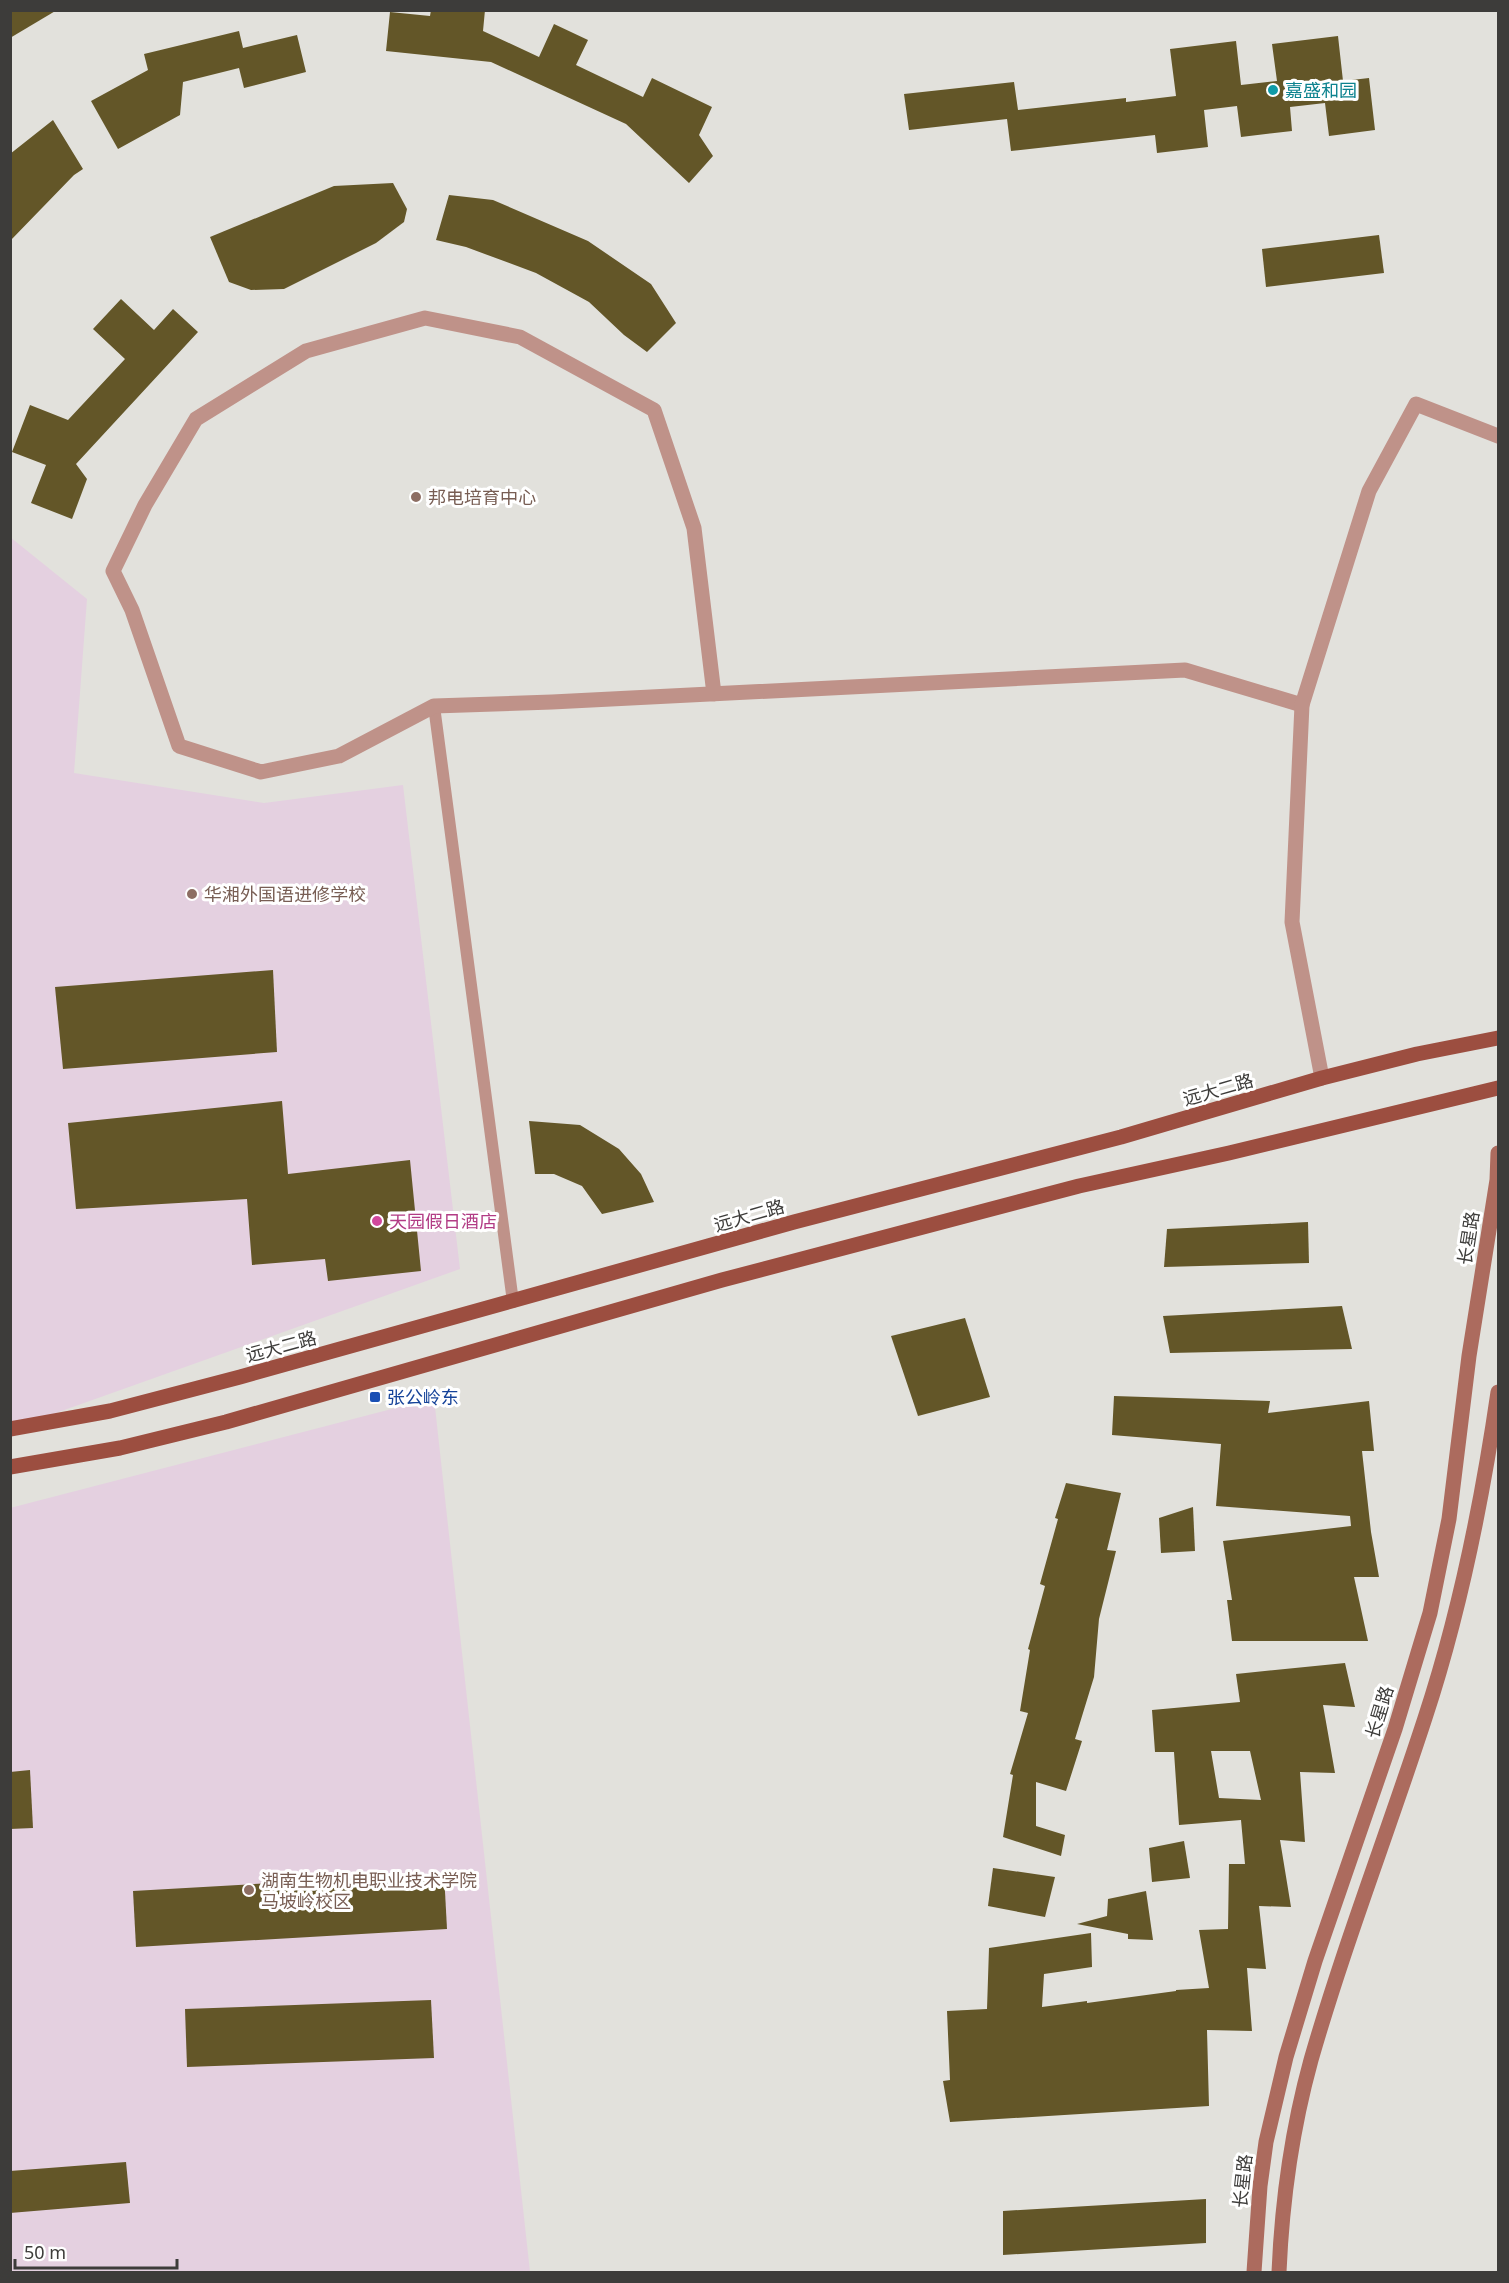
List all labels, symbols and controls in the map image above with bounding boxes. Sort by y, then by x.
place label: 嘉盛和园 [1285,78,1357,102]
marker: 嘉盛和园 [1266,83,1280,97]
place label: 邦电培育中心 [428,485,536,509]
marker: 邦电培育中心 [409,490,423,504]
place label: 华湘外国语进修学校 [204,882,366,906]
marker: 华湘外国语进修学校 [185,887,199,901]
street label: 远大二路 [1180,1068,1256,1110]
street label: 远大二路 [711,1194,787,1236]
place label: 天园假日酒店 [389,1209,497,1233]
street label: 长星路 [1452,1209,1484,1267]
marker: 天园假日酒店 [370,1214,384,1228]
street label: 远大二路 [243,1325,319,1367]
place label: 张公岭东 [387,1385,459,1409]
marker: 张公岭东 [368,1390,382,1404]
street label: 长星路 [1360,1683,1398,1741]
place label: 湖南生物机电职业技术学院 马坡岭校区 [261,1868,477,1913]
marker: 湖南生物机电职业技术学院 马坡岭校区 [242,1883,256,1897]
street label: 长星路 [1227,2153,1257,2209]
scale bar [15,2232,177,2270]
text: 50 m [24,2240,66,2264]

